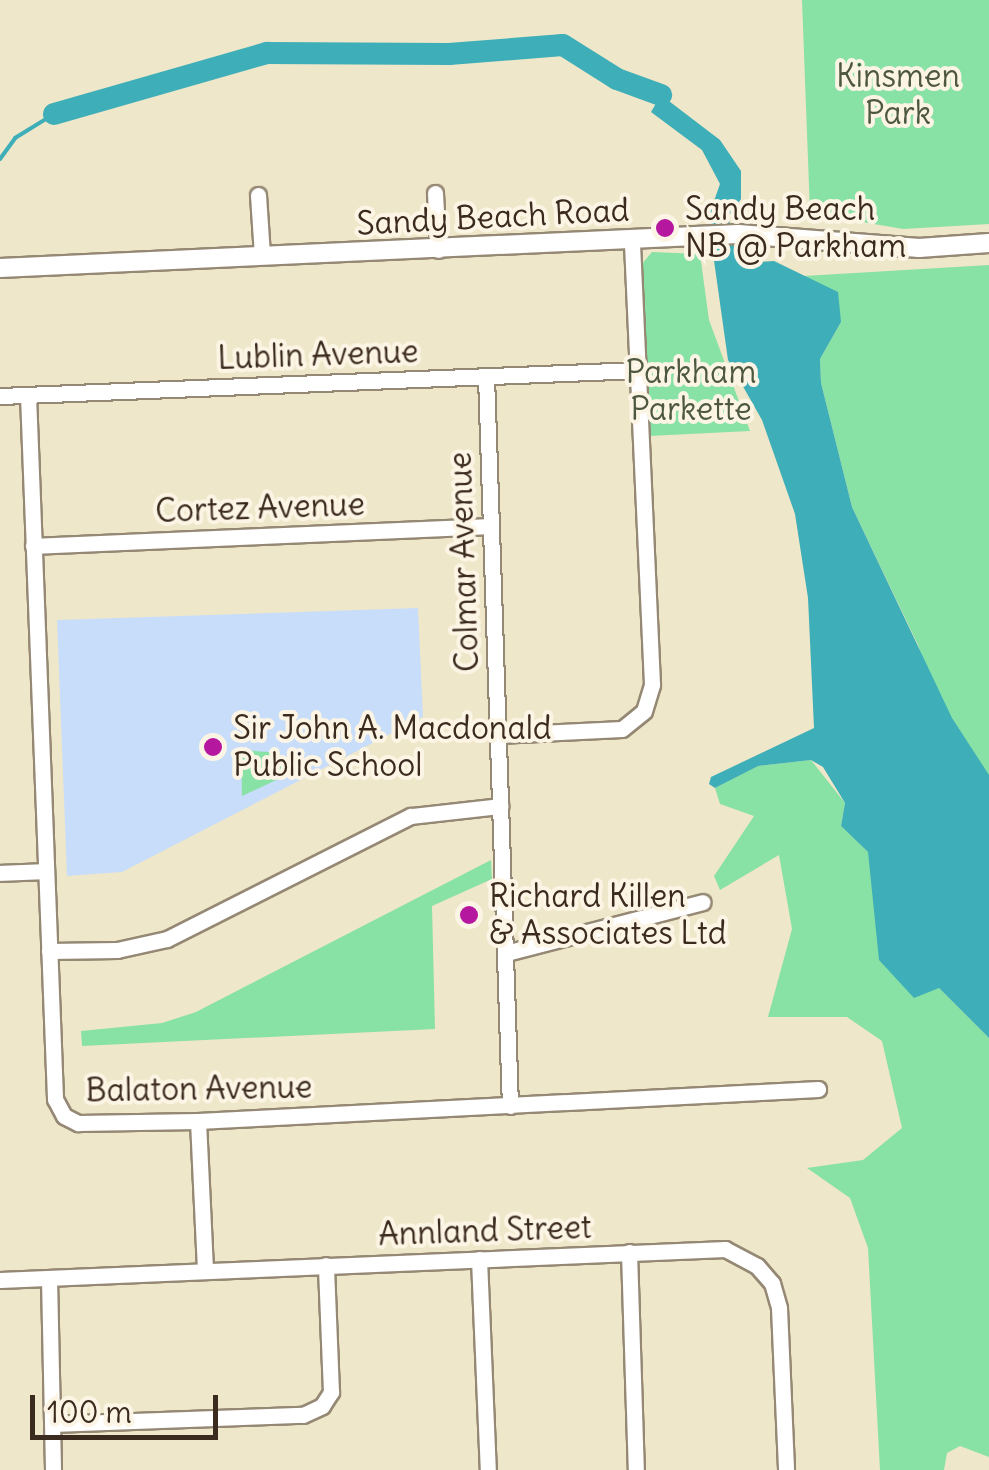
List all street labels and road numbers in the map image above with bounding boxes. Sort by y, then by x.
street label: Sandy Beach Road [356,191,630,243]
street label: Lublin Avenue [217,332,419,378]
street label: Colmar Avenue [441,451,487,673]
street label: Cortez Avenue [155,485,365,531]
street label: Balaton Avenue [85,1068,313,1110]
street label: Annland Street [378,1208,592,1254]

